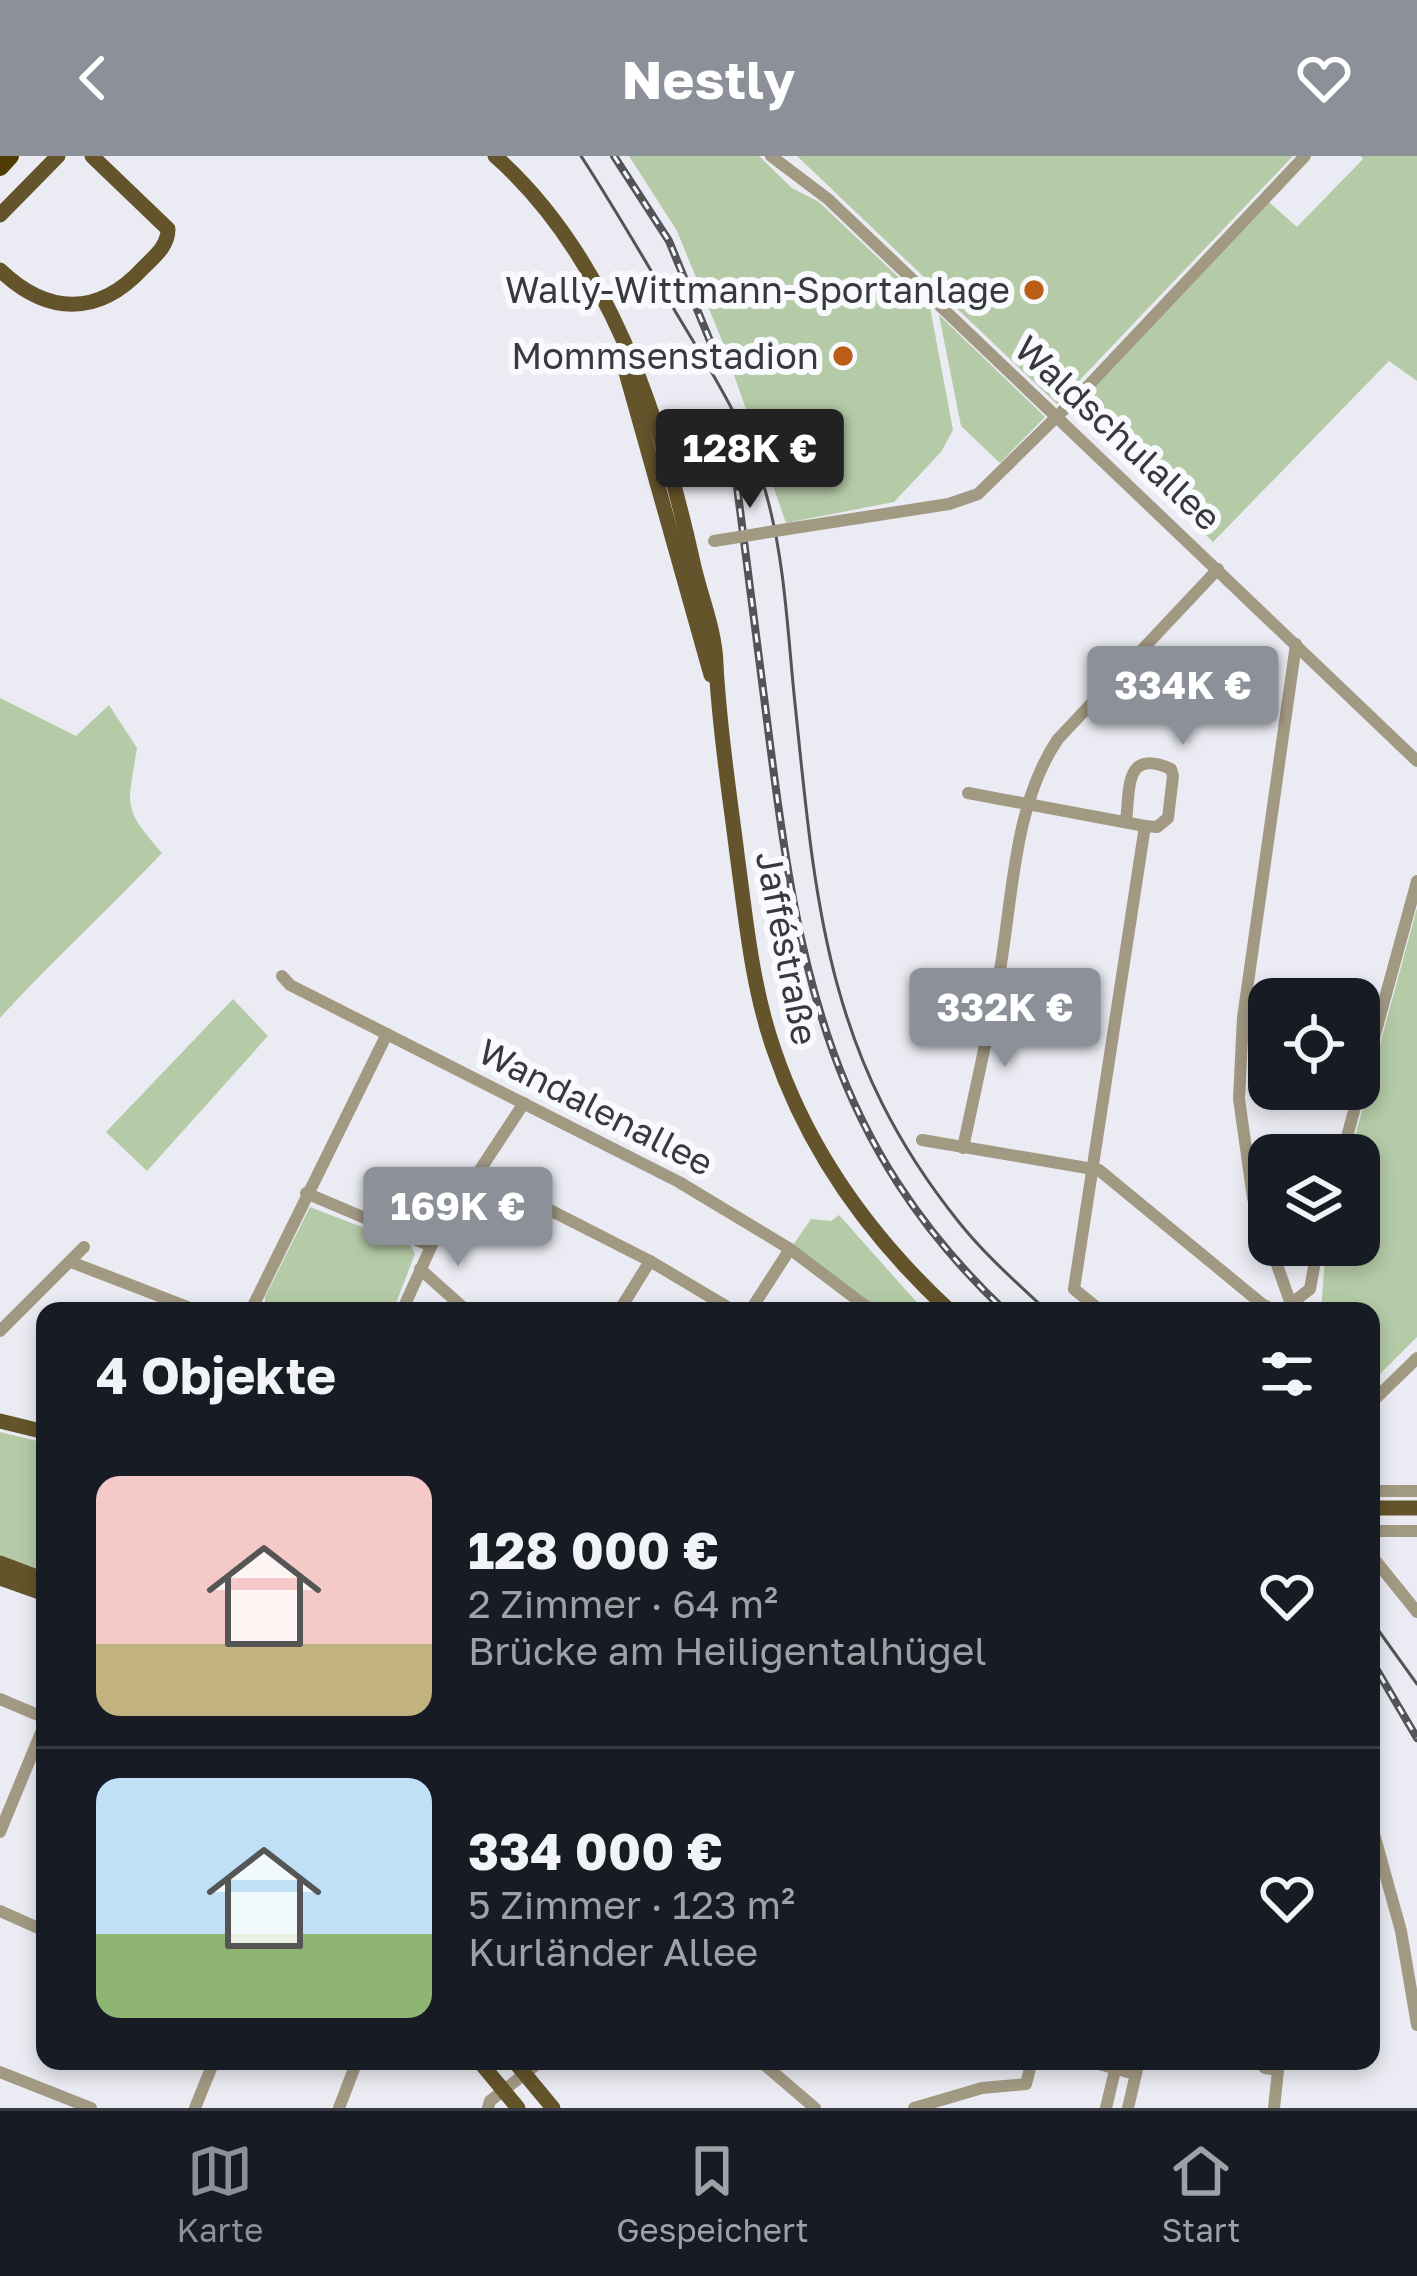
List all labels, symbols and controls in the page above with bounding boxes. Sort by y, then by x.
icon: back [60,45,126,111]
icon: heart [1291,45,1357,111]
text: Nestly [622,46,795,111]
place label: Wally-Wittmann-Sportanlage [505,268,1010,311]
marker: Wally-Wittmann-Sportanlage [1021,277,1047,303]
street label: Waldschulallee [1007,326,1230,539]
place label: Mommsenstadion [511,334,819,377]
marker: Mommsenstadion [830,343,856,369]
pin: 128K € [652,409,848,511]
text: 128K € [683,424,817,471]
pin: 334K € [1085,646,1281,748]
text: 334K € [1114,661,1252,708]
street label: Jafféstraße [748,847,827,1049]
pin: 332K € [907,968,1103,1070]
map controls [1248,978,1380,1266]
button: locate [1248,978,1380,1110]
text: 332K € [937,983,1073,1030]
street label: Wandalenallee [472,1029,721,1184]
button: layers [1248,1134,1380,1266]
pin: 169K € [360,1167,556,1269]
text: 169K € [390,1182,526,1229]
icon: filters [1254,1341,1320,1407]
text: 4 Objekte [96,1344,336,1405]
text: 128 000 € [468,1519,719,1580]
icon: home [192,1524,336,1668]
icon: heart [1254,1563,1320,1629]
text: 2 Zimmer · 64 m² [468,1580,778,1627]
text: Brücke am Heiligentalhügel [468,1627,987,1674]
text: 334 000 € [468,1820,723,1881]
icon: home [192,1826,336,1970]
icon: heart [1254,1865,1320,1931]
text: 5 Zimmer · 123 m² [468,1881,795,1928]
text: Kurländer Allee [468,1928,758,1975]
tab: Karte [176,2138,263,2249]
tab: Gespeichert [616,2138,809,2249]
tab: Start [1161,2138,1241,2249]

